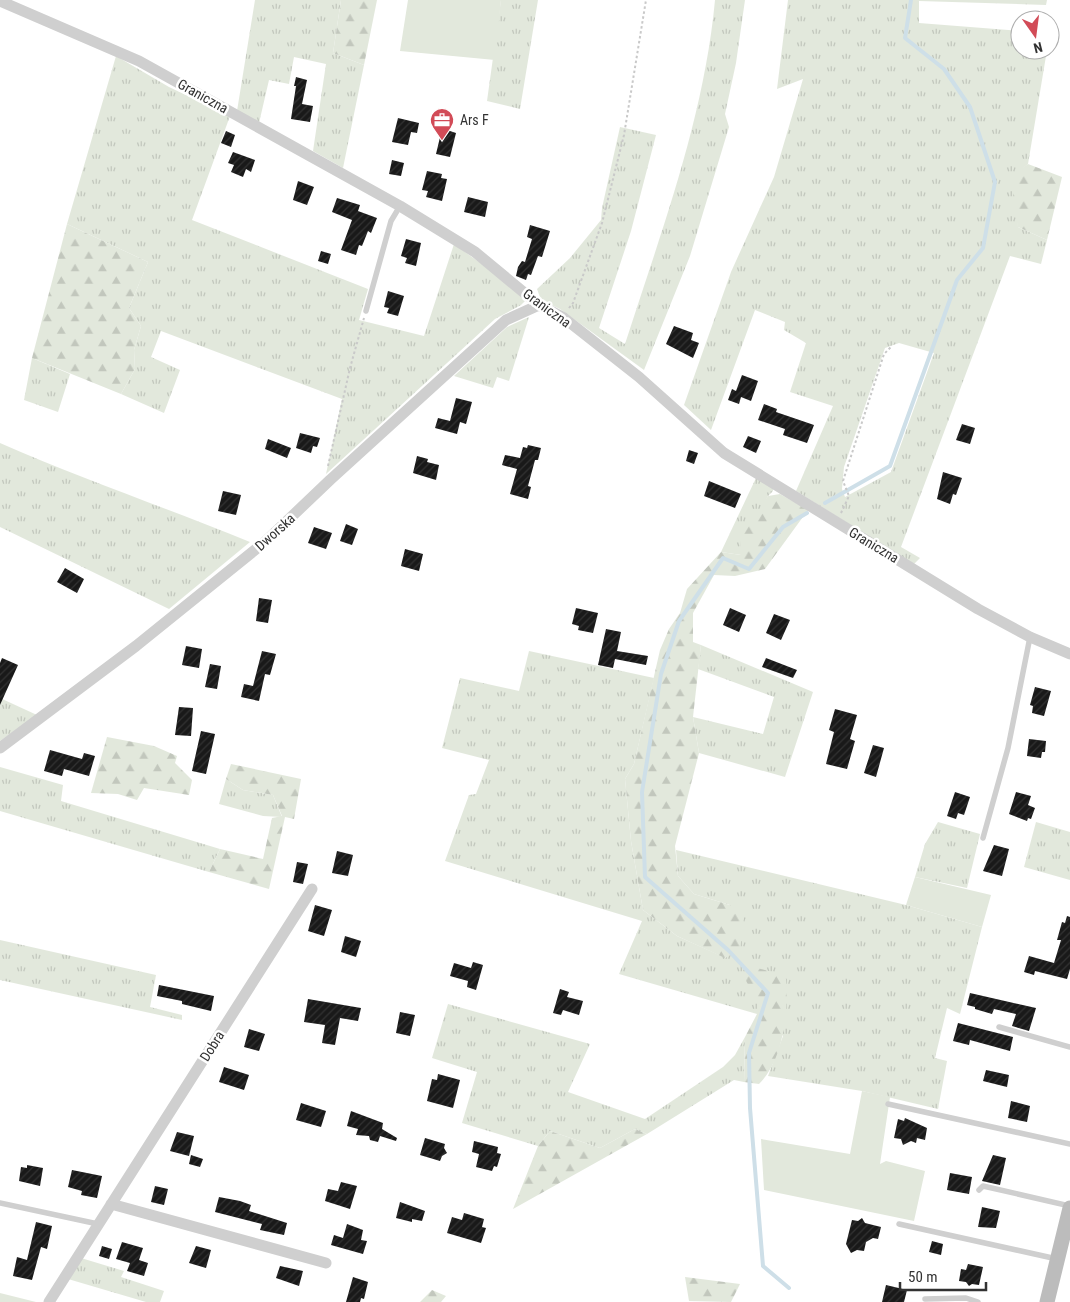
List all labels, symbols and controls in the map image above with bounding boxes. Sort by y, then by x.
north arrow [1010,10,1060,60]
text: N [1032,39,1044,56]
street label: Graniczna [175,76,231,116]
office icon: Ars F [429,107,455,141]
place label: Ars F [460,112,489,128]
street label: Graniczna [520,285,574,331]
street label: Dworska [252,510,298,554]
street label: Graniczna [846,524,902,566]
street label: Dobra [197,1028,227,1064]
scale bar [900,1260,986,1292]
text: 50 m [908,1268,938,1286]

